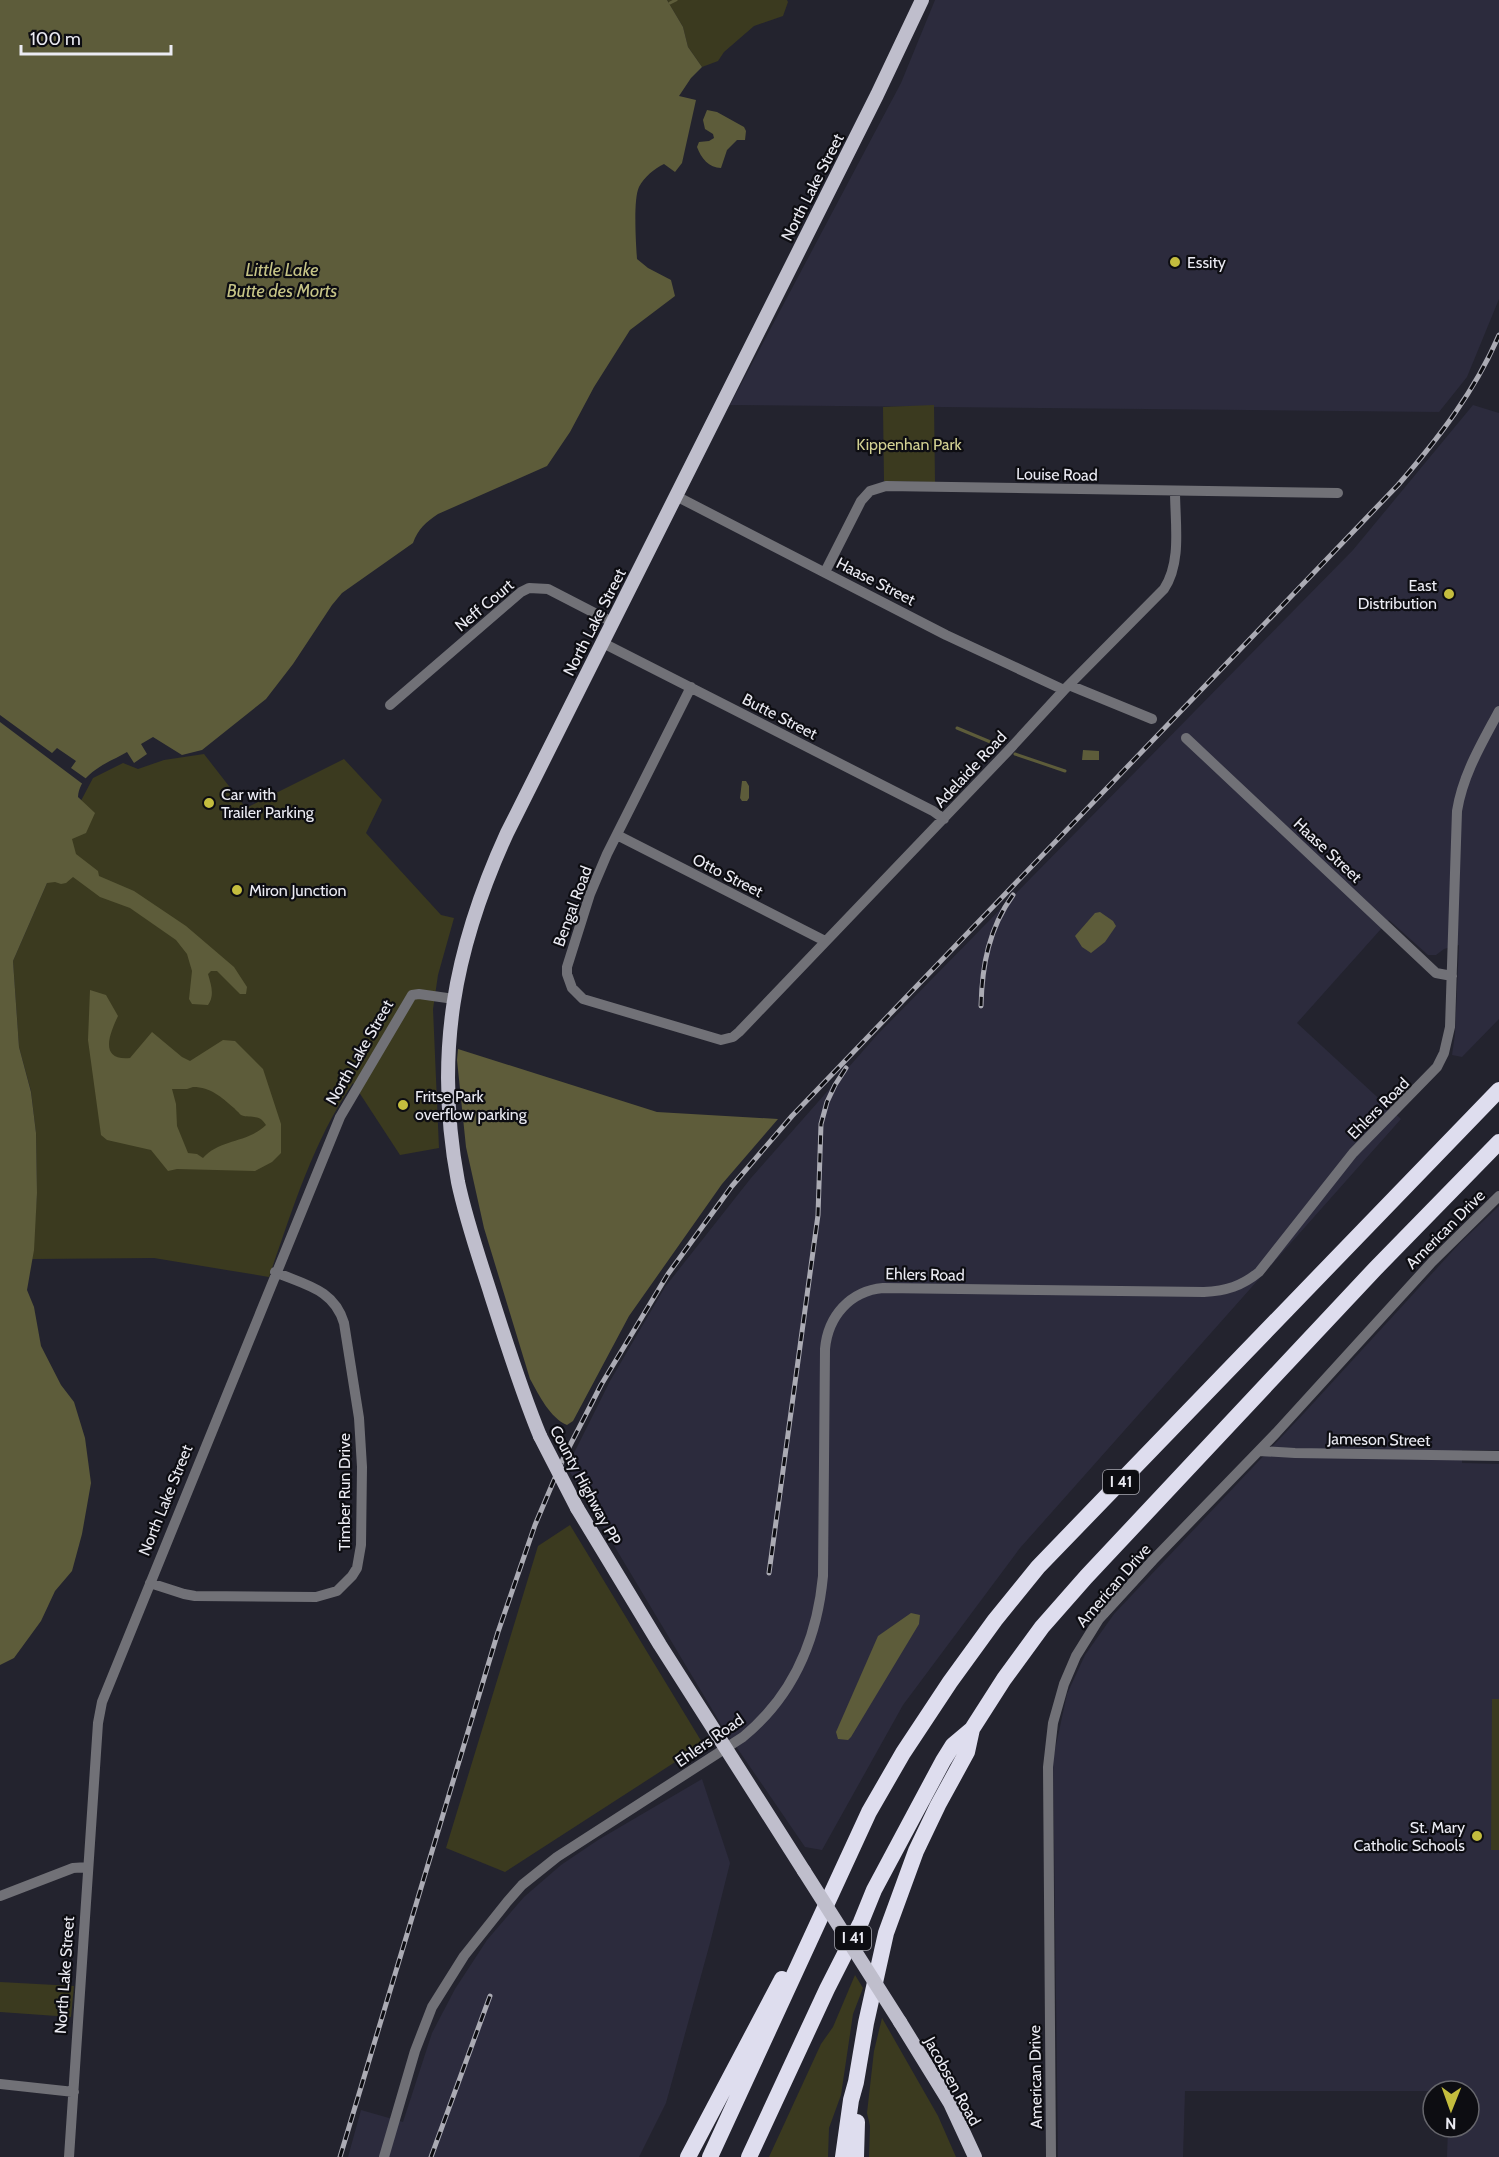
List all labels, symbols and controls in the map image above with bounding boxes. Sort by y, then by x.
scale bar [21,18,171,56]
text: 100 m [30,28,81,50]
street label: North Lake Street [777,130,848,244]
place label: Essity [1187,253,1226,272]
marker: Essity [1168,255,1182,269]
water label: Little Lake Butte des Morts [227,259,337,302]
park label: Kippenhan Park [856,435,963,454]
street label: Louise Road [1016,464,1098,485]
street label: Haase Street [833,553,919,610]
street label: North Lake Street [559,565,630,679]
street label: Neff Court [451,575,518,635]
place label: East Distribution [1358,576,1438,613]
marker: East Distribution [1442,587,1456,601]
street label: Butte Street [739,689,821,744]
street label: Adelaide Road [930,727,1010,811]
place label: Car with Trailer Parking [221,785,315,822]
marker: Car with Trailer Parking [202,796,216,810]
street label: Haase Street [1290,814,1366,887]
street label: Otto Street [689,850,767,902]
street label: Bengal Road [549,863,596,949]
place label: Miron Junction [249,881,346,900]
marker: Miron Junction [230,883,244,897]
street label: North Lake Street [322,996,397,1108]
street label: Ehlers Road [1344,1074,1413,1143]
place label: Fritse Park overflow parking [415,1087,528,1124]
marker: Fritse Park overflow parking [396,1098,410,1112]
street label: American Drive [1402,1186,1489,1273]
street label: Ehlers Road [885,1264,965,1285]
street label: County Highway PP [546,1422,625,1548]
street label: Jameson Street [1326,1429,1431,1450]
street label: Timber Run Drive [335,1433,354,1551]
street label: North Lake Street [135,1441,197,1558]
road number: I 41 [1103,1470,1139,1494]
street label: American Drive [1072,1540,1155,1631]
street label: Ehlers Road [671,1710,747,1771]
place label: St. Mary Catholic Schools [1353,1818,1465,1855]
marker: St. Mary Catholic Schools [1470,1829,1484,1843]
street label: North Lake Street [51,1915,78,2035]
road number: I 41 [835,1926,871,1950]
street label: American Drive [1025,2025,1046,2129]
street label: Jacobsen Road [920,2033,985,2129]
north arrow [1421,2079,1481,2139]
text: N [1445,2114,1457,2133]

